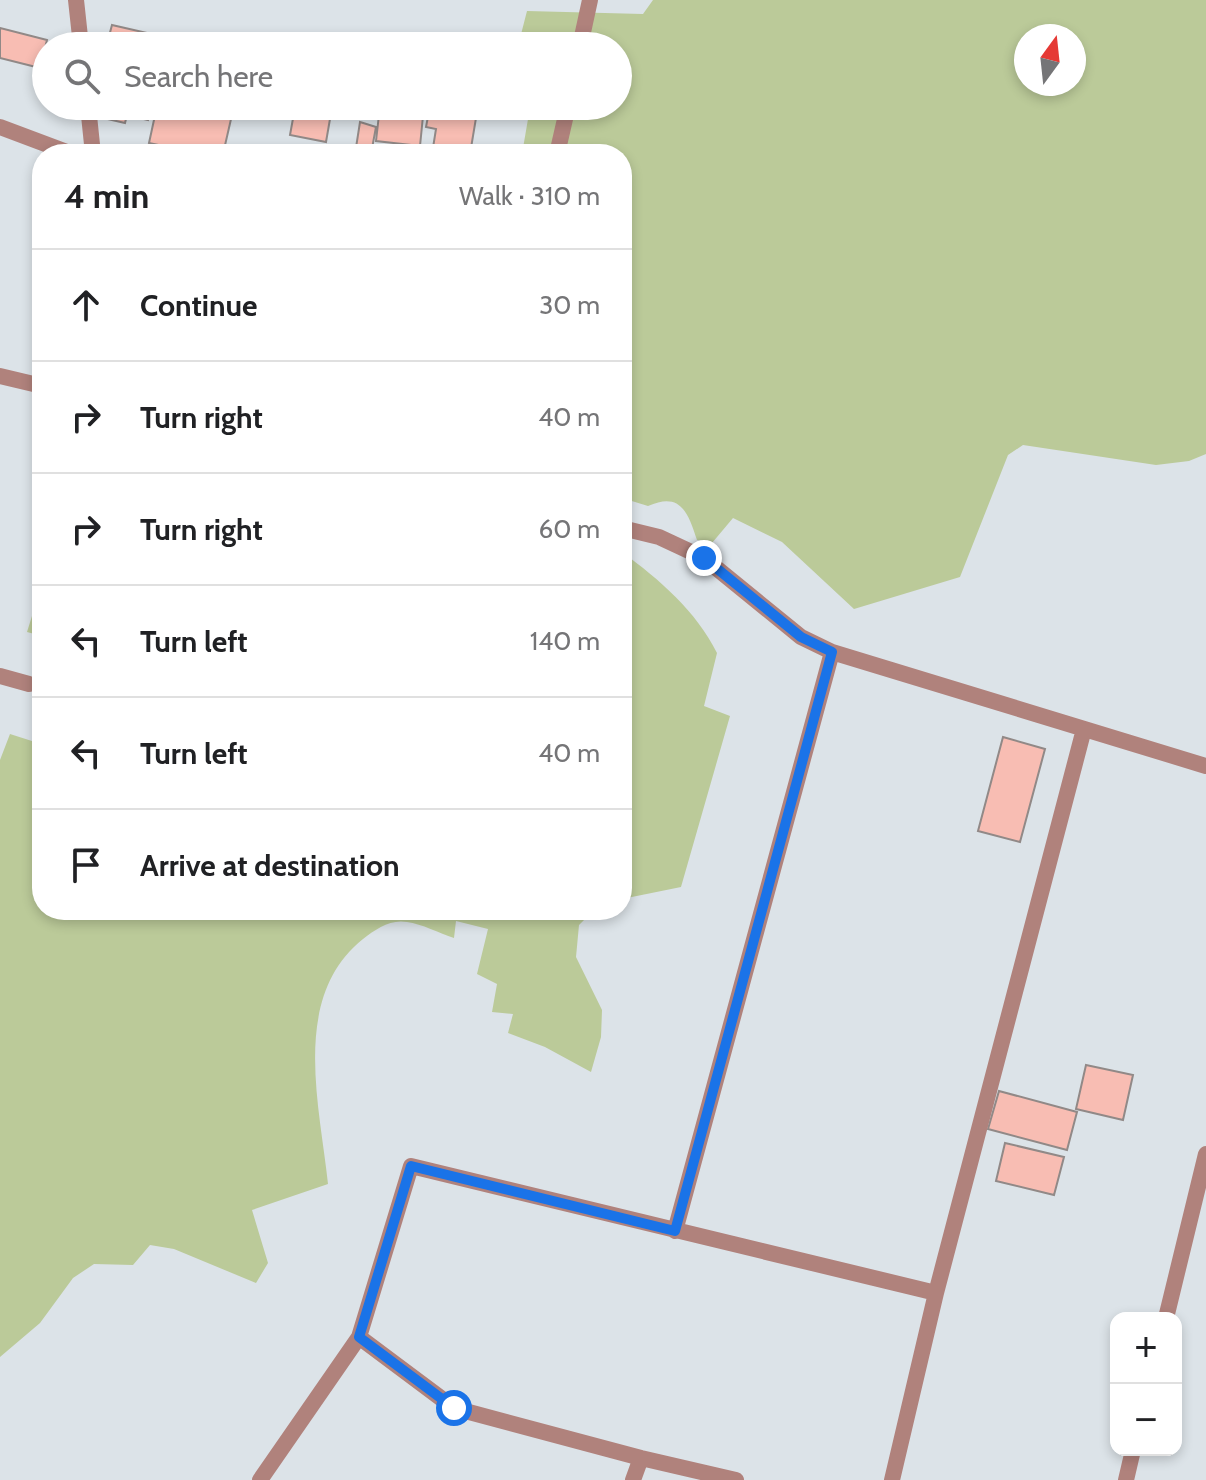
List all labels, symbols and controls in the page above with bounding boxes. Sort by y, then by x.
north arrow [1014,24,1086,96]
search box [32,32,632,120]
icon: search [60,54,104,98]
text: Search here [124,58,273,95]
text: 4 min [64,175,149,217]
text: Walk · 310 m [459,180,600,212]
icon: ahead [64,283,108,327]
text: Continue [140,287,257,324]
text: 30 m [539,289,600,321]
icon: right [64,395,108,439]
text: Turn right [140,399,263,436]
text: 40 m [538,401,600,433]
icon: right [64,507,108,551]
text: Turn right [140,511,263,548]
text: 60 m [538,513,600,545]
route end [686,540,722,576]
icon: left [64,619,108,663]
text: Turn left [140,623,248,660]
text: 140 m [530,625,600,657]
icon: left [64,731,108,775]
text: Turn left [140,735,248,772]
text: 40 m [538,737,600,769]
icon: arrive [64,843,108,887]
text: Arrive at destination [140,847,400,884]
map controls [1110,1312,1182,1456]
button: + [1110,1312,1182,1384]
button: − [1110,1384,1182,1456]
route start [436,1390,472,1426]

